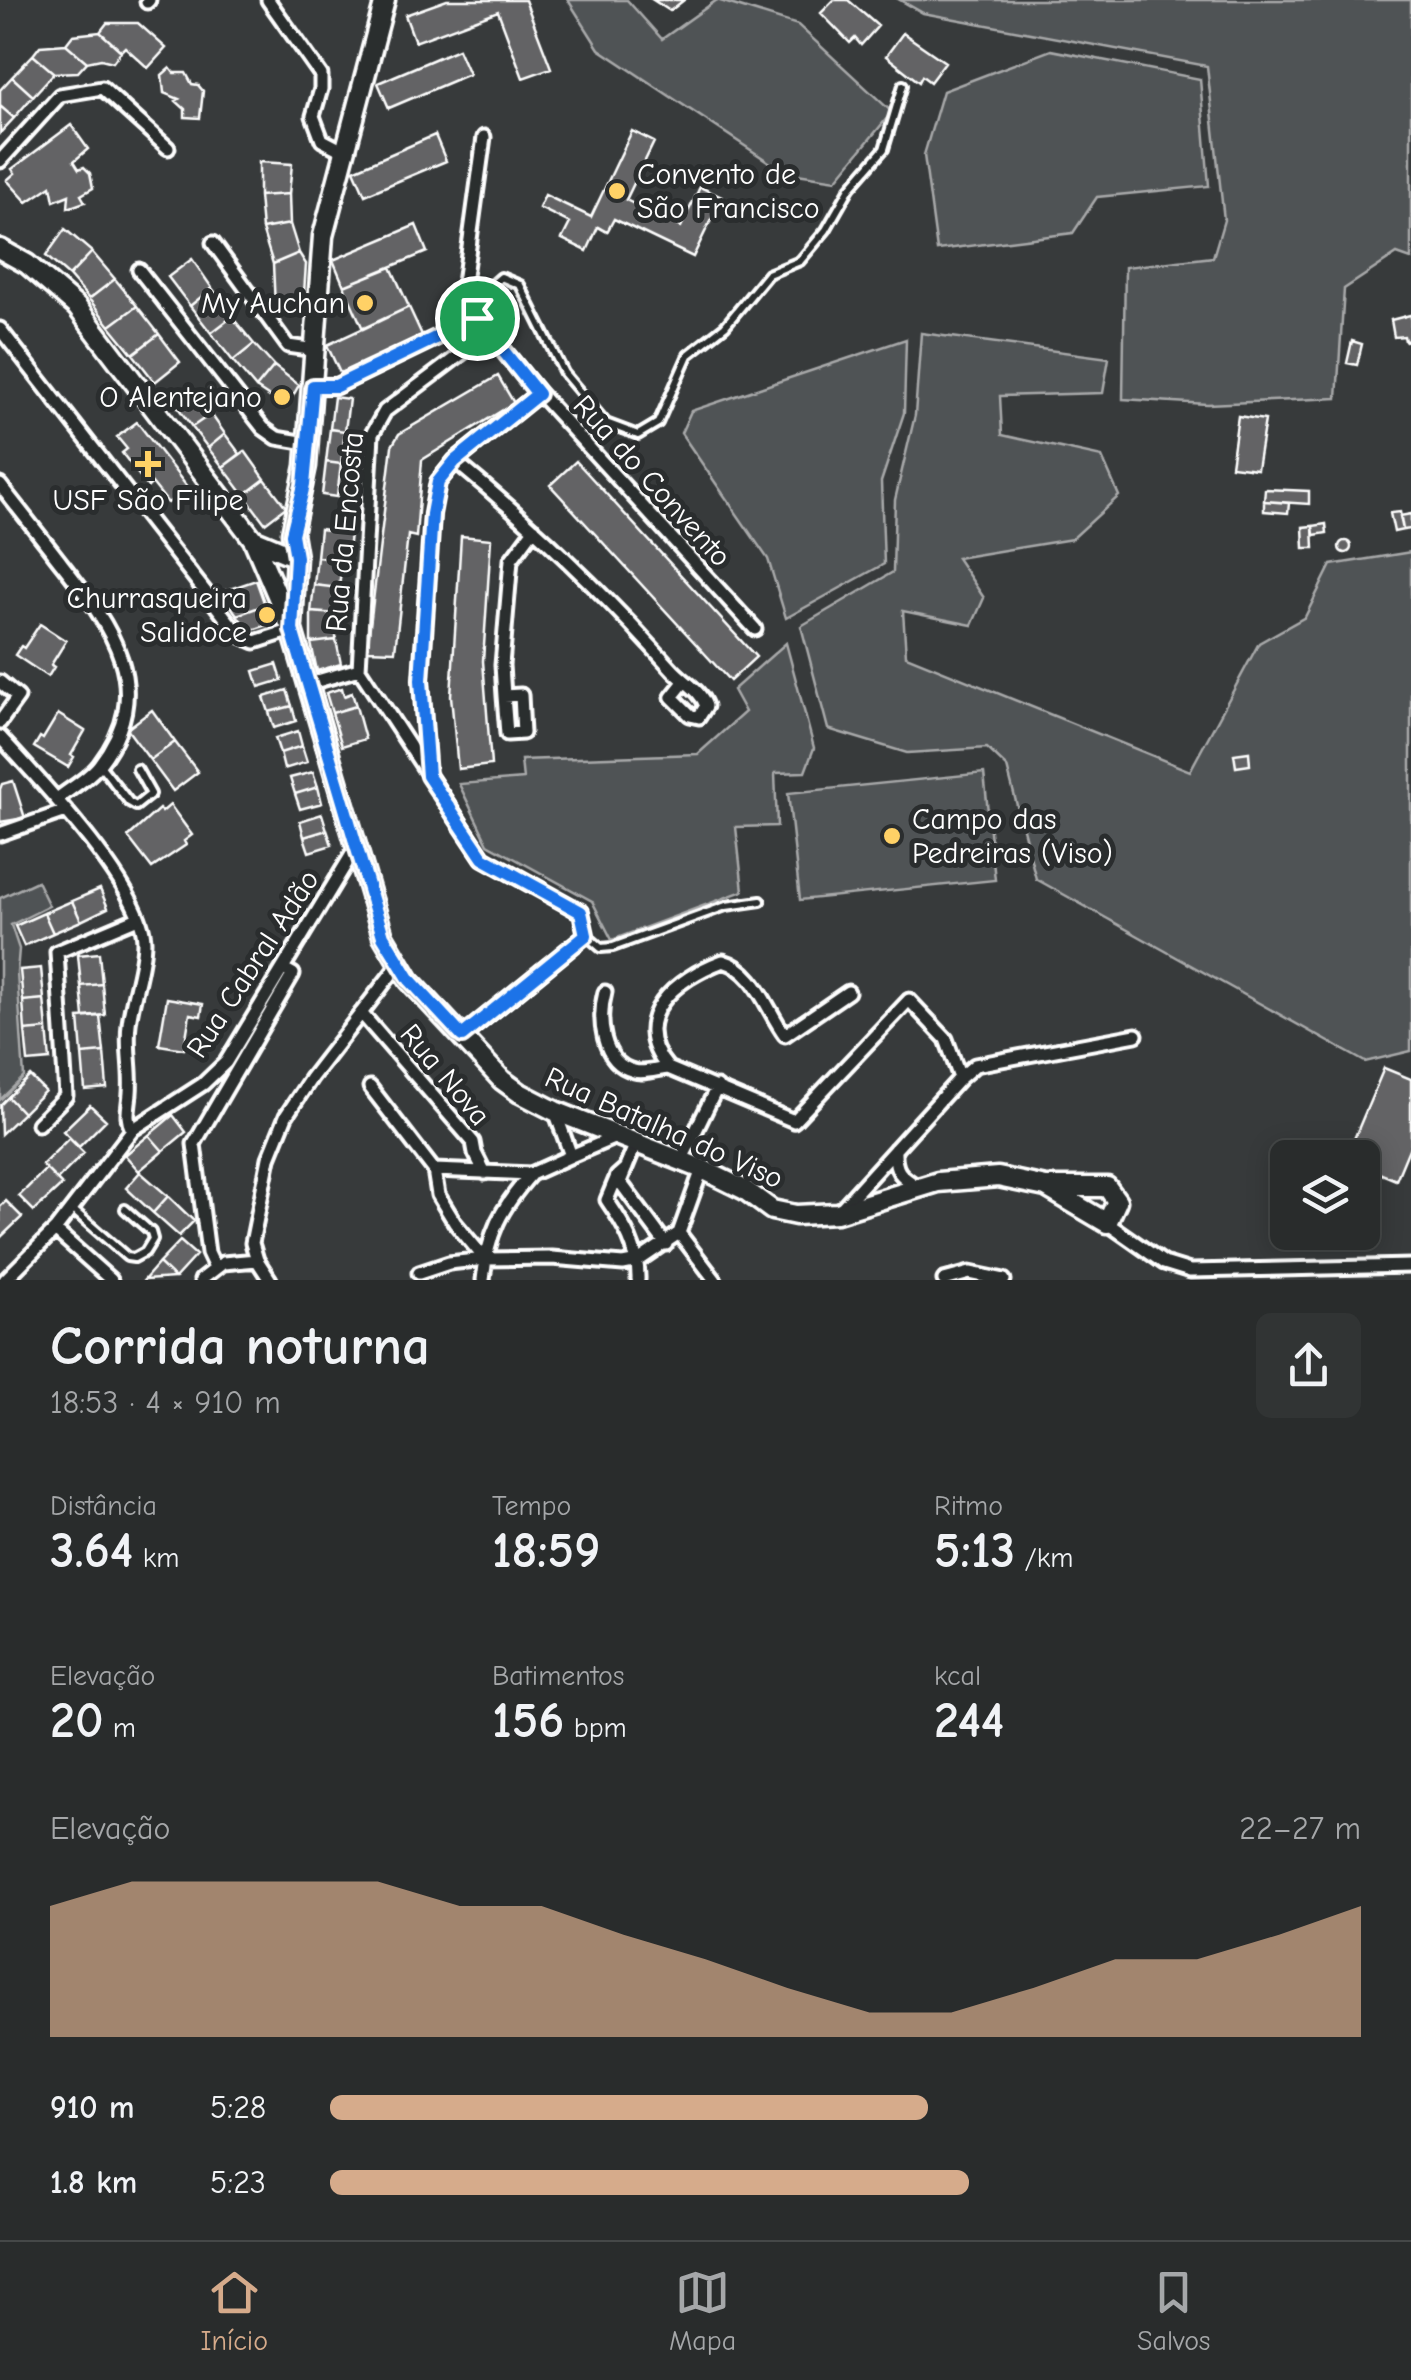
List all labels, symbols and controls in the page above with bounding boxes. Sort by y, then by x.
place label: Convento de São Francisco [637,157,820,226]
marker: Convento de São Francisco [606,180,628,202]
pin [435,276,520,361]
place label: My Auchan [201,286,345,321]
icon: arrive [450,291,505,346]
marker: My Auchan [354,292,376,314]
place label: O Alentejano [99,380,262,415]
marker: O Alentejano [271,386,293,408]
street label: Rua do Convento [566,388,738,574]
street label: Rua da Encosta [319,431,371,633]
marker: USF São Filipe [135,451,161,477]
place label: USF São Filipe [52,483,244,518]
place label: Churrasqueira Salidoce [67,581,247,650]
marker: Churrasqueira Salidoce [256,604,278,626]
place label: Campo das Pedreiras (Viso) [912,802,1113,871]
marker: Campo das Pedreiras (Viso) [881,825,903,847]
street label: Rua Cabral Adão [179,864,327,1064]
street label: Rua Nova [393,1017,497,1133]
street label: Rua Batalha do Viso [539,1060,789,1196]
map controls [1270,1140,1380,1250]
button: layers [1270,1140,1380,1250]
button: share [1256,1313,1361,1418]
text: Corrida noturna [50,1314,430,1378]
text: 18:53 · 4 × 910 m [50,1384,281,1421]
text: Distância [50,1490,157,1522]
text: Tempo [492,1490,571,1522]
text: Ritmo [934,1490,1003,1522]
text: 3.64 [50,1522,133,1580]
text: 18:59 [492,1522,600,1580]
text: 5:13 [934,1522,1015,1580]
text: km [133,1542,179,1574]
text: /km [1015,1542,1073,1574]
text: Elevação [50,1660,155,1692]
text: Batimentos [492,1660,624,1692]
text: kcal [934,1660,981,1692]
text: 20 [50,1692,104,1750]
text: 156 [492,1692,564,1750]
text: 244 [934,1692,1004,1750]
text: m [104,1712,136,1744]
text: bpm [564,1712,627,1744]
text: Elevação [50,1810,170,1847]
text: 22–27 m [1239,1810,1361,1847]
text: 910 m [50,2089,134,2126]
text: 5:28 [210,2089,266,2126]
text: 1.8 km [50,2164,137,2201]
text: 5:23 [210,2164,266,2201]
tab: Início [200,2265,268,2357]
tab: Mapa [669,2265,736,2357]
tab: Salvos [1137,2265,1211,2357]

